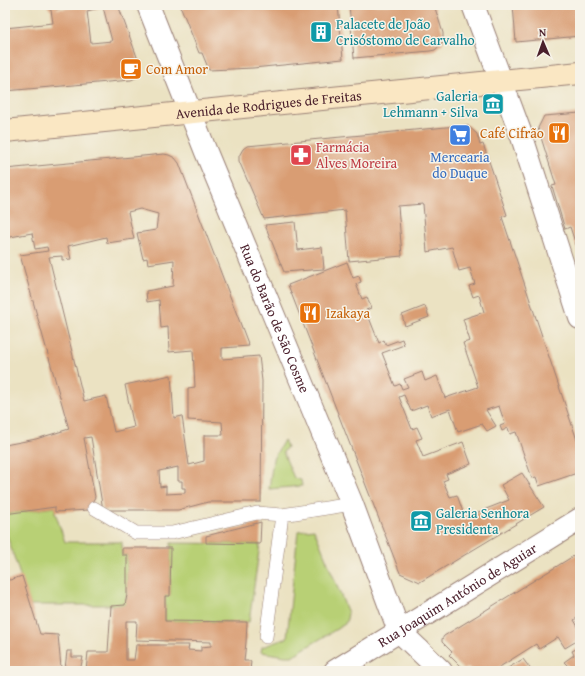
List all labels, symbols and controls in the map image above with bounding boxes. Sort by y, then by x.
place label: Palacete de João Crisóstomo de Carvalho [336,14,475,50]
building icon: Palacete de João Crisóstomo de Carvalho [308,19,334,45]
north arrow [523,22,563,62]
text: N [539,24,547,40]
cafe icon: Com Amor [118,56,144,82]
place label: Com Amor [146,59,208,79]
street label: Avenida de Rodrigues de Freitas [175,85,363,124]
place label: Galeria Lehmann + Silva [383,86,478,122]
museum icon: Galeria Lehmann + Silva [480,91,506,117]
restaurant icon: Café Cifrão [546,120,572,146]
supermarket icon: Mercearia do Duque [447,122,473,148]
place label: Café Cifrão [480,123,544,143]
place label: Farmácia Alves Moreira [316,137,398,173]
pharmacy icon: Farmácia Alves Moreira [288,142,314,168]
place label: Mercearia do Duque [430,147,490,183]
street label: Rua do Barão de São Cosme [235,241,315,396]
restaurant icon: Izakaya [297,300,323,326]
place label: Izakaya [326,303,371,323]
place label: Galeria Senhora Presidenta [436,503,530,539]
museum icon: Galeria Senhora Presidenta [408,508,434,534]
street label: Rua Joaquim António de Aguiar [374,538,541,652]

